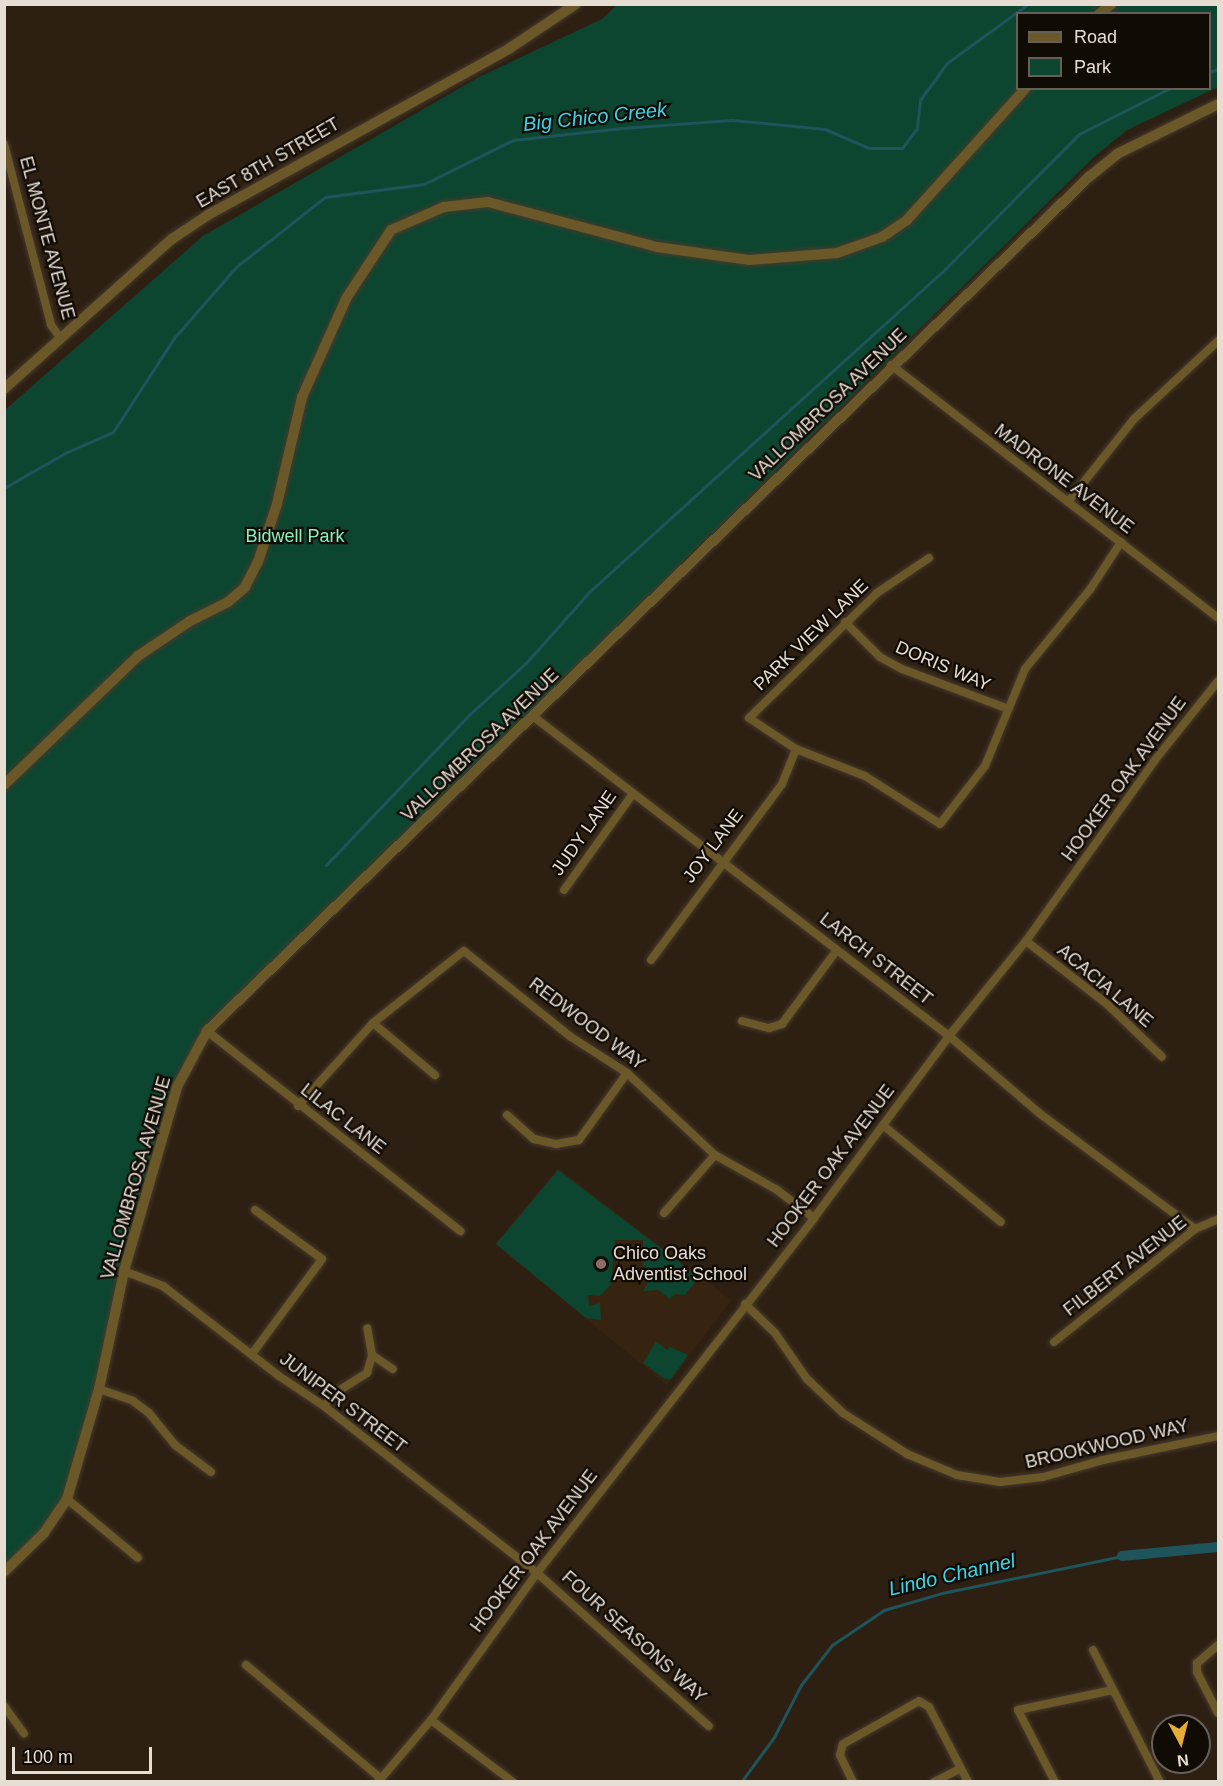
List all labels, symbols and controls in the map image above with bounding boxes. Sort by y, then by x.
legend [1016,12,1211,90]
text: Road [1074,27,1117,47]
text: Park [1074,57,1111,77]
water label: Big Chico Creek [522,98,668,136]
street label: EAST 8TH STREET [192,113,344,213]
street label: EL MONTE AVENUE [15,153,79,323]
street label: VALLOMBROSA AVENUE [744,323,912,487]
street label: MADRONE AVENUE [990,419,1138,539]
park label: Bidwell Park [245,525,345,547]
street label: PARK VIEW LANE [749,575,873,695]
street label: DORIS WAY [892,636,994,696]
street label: VALLOMBROSA AVENUE [396,663,564,827]
street label: HOOKER OAK AVENUE [1057,692,1191,866]
street label: JUDY LANE [547,786,621,880]
street label: JOY LANE [678,805,748,887]
street label: LARCH STREET [815,908,937,1010]
street label: ACACIA LANE [1052,939,1158,1033]
street label: REDWOOD WAY [525,973,649,1075]
street label: VALLOMBROSA AVENUE [96,1073,176,1283]
street label: LILAC LANE [296,1079,390,1159]
street label: HOOKER OAK AVENUE [763,1080,899,1252]
street label: FILBERT AVENUE [1059,1211,1191,1321]
place label: Chico Oaks Adventist School [613,1243,747,1286]
marker: Chico Oaks Adventist School [594,1257,608,1271]
street label: JUNIPER STREET [275,1348,411,1458]
street label: BROOKWOOD WAY [1023,1415,1191,1473]
street label: HOOKER OAK AVENUE [466,1465,602,1637]
water label: Lindo Channel [886,1549,1018,1601]
street label: FOUR SEASONS WAY [557,1566,711,1708]
north arrow [1151,1714,1211,1774]
scale bar [15,1735,154,1773]
text: 100 m [23,1747,73,1767]
text: N [1176,1751,1190,1770]

